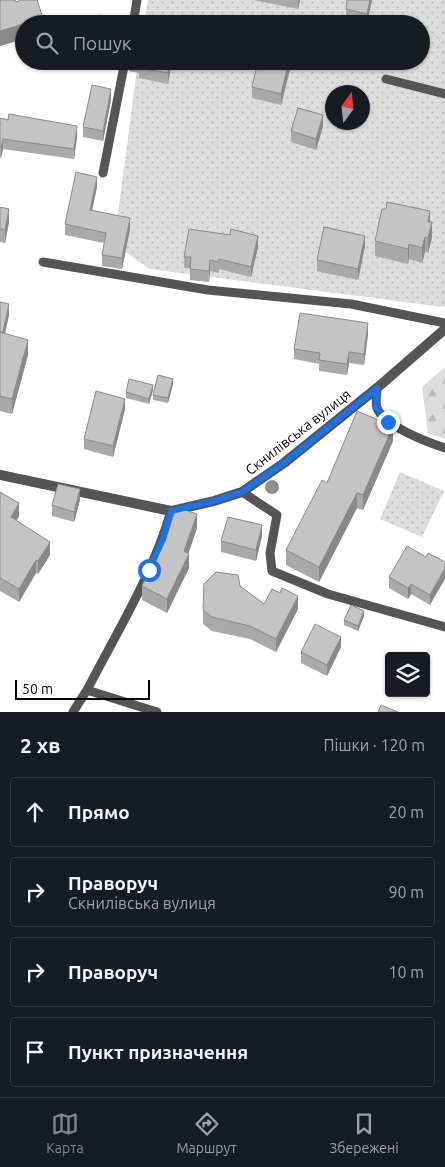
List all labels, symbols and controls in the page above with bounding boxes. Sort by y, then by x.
search box [15,15,430,70]
icon: search [33,29,61,57]
text: Пошук [73,32,132,54]
north arrow [325,85,370,130]
street label: Скнилівська вулиця [242,386,354,478]
route end [377,411,400,434]
route start [138,559,161,582]
map controls [385,652,430,697]
button: layers [385,652,430,697]
scale bar [15,677,150,700]
text: 50 m [22,681,53,697]
text: 2 хв [20,733,61,757]
text: Пішки · 120 m [324,736,425,754]
icon: ahead [21,798,49,826]
text: Прямо [68,801,130,823]
text: 20 m [388,803,424,821]
text: Праворуч [68,872,158,894]
icon: right [21,878,49,906]
text: 90 m [388,883,424,901]
text: Скнилівська вулиця [68,894,216,912]
icon: right [21,958,49,986]
text: Праворуч [68,961,158,983]
text: 10 m [388,963,424,981]
icon: arrive [21,1038,49,1066]
text: Пункт призначення [68,1041,248,1063]
tab: Карта [46,1110,84,1156]
tab: Маршрут [176,1110,237,1156]
tab: Збережені [329,1110,399,1156]

